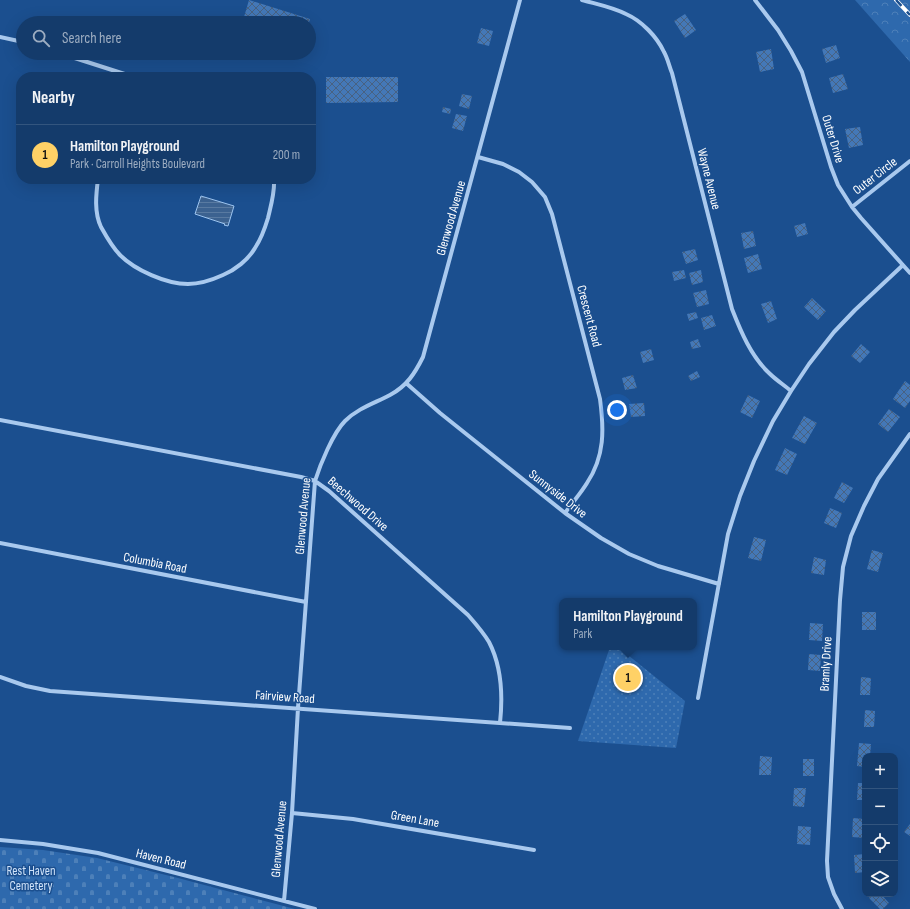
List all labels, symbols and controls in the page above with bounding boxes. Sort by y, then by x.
search box [16,16,316,60]
icon: search [30,27,52,49]
text: Search here [62,29,122,48]
text: Nearby [32,88,75,108]
street label: Outer Drive [818,113,848,165]
text: Hamilton Playground [70,137,179,156]
text: 1 [42,147,48,163]
text: 200 m [273,147,300,163]
street label: Wayne Avenue [694,147,724,211]
street label: Outer Circle [850,154,900,198]
text: Park · Carroll Heights Boulevard [70,156,205,172]
street label: Glenwood Avenue [433,179,469,257]
street label: Crescent Road [573,283,605,349]
your location [607,400,627,420]
street label: Sunnyside Drive [526,466,590,522]
street label: Beechwood Drive [324,473,392,535]
street label: Glenwood Avenue [292,477,314,555]
street label: Columbia Road [122,549,188,577]
popup [559,598,697,650]
text: Hamilton Playground [573,607,683,626]
text: Park [573,626,592,642]
street label: Bramly Drive [817,636,835,692]
pin: 1 [615,663,641,693]
street label: Fairview Road [255,687,315,707]
map controls [862,753,898,897]
button: + [862,753,898,789]
button: − [862,789,898,825]
street label: Glenwood Avenue [268,800,290,878]
street label: Green Lane [390,807,440,831]
button: locate [862,825,898,861]
street label: Haven Road [134,845,188,873]
button: layers [862,861,898,897]
park label: Rest Haven Cemetery [6,863,56,894]

